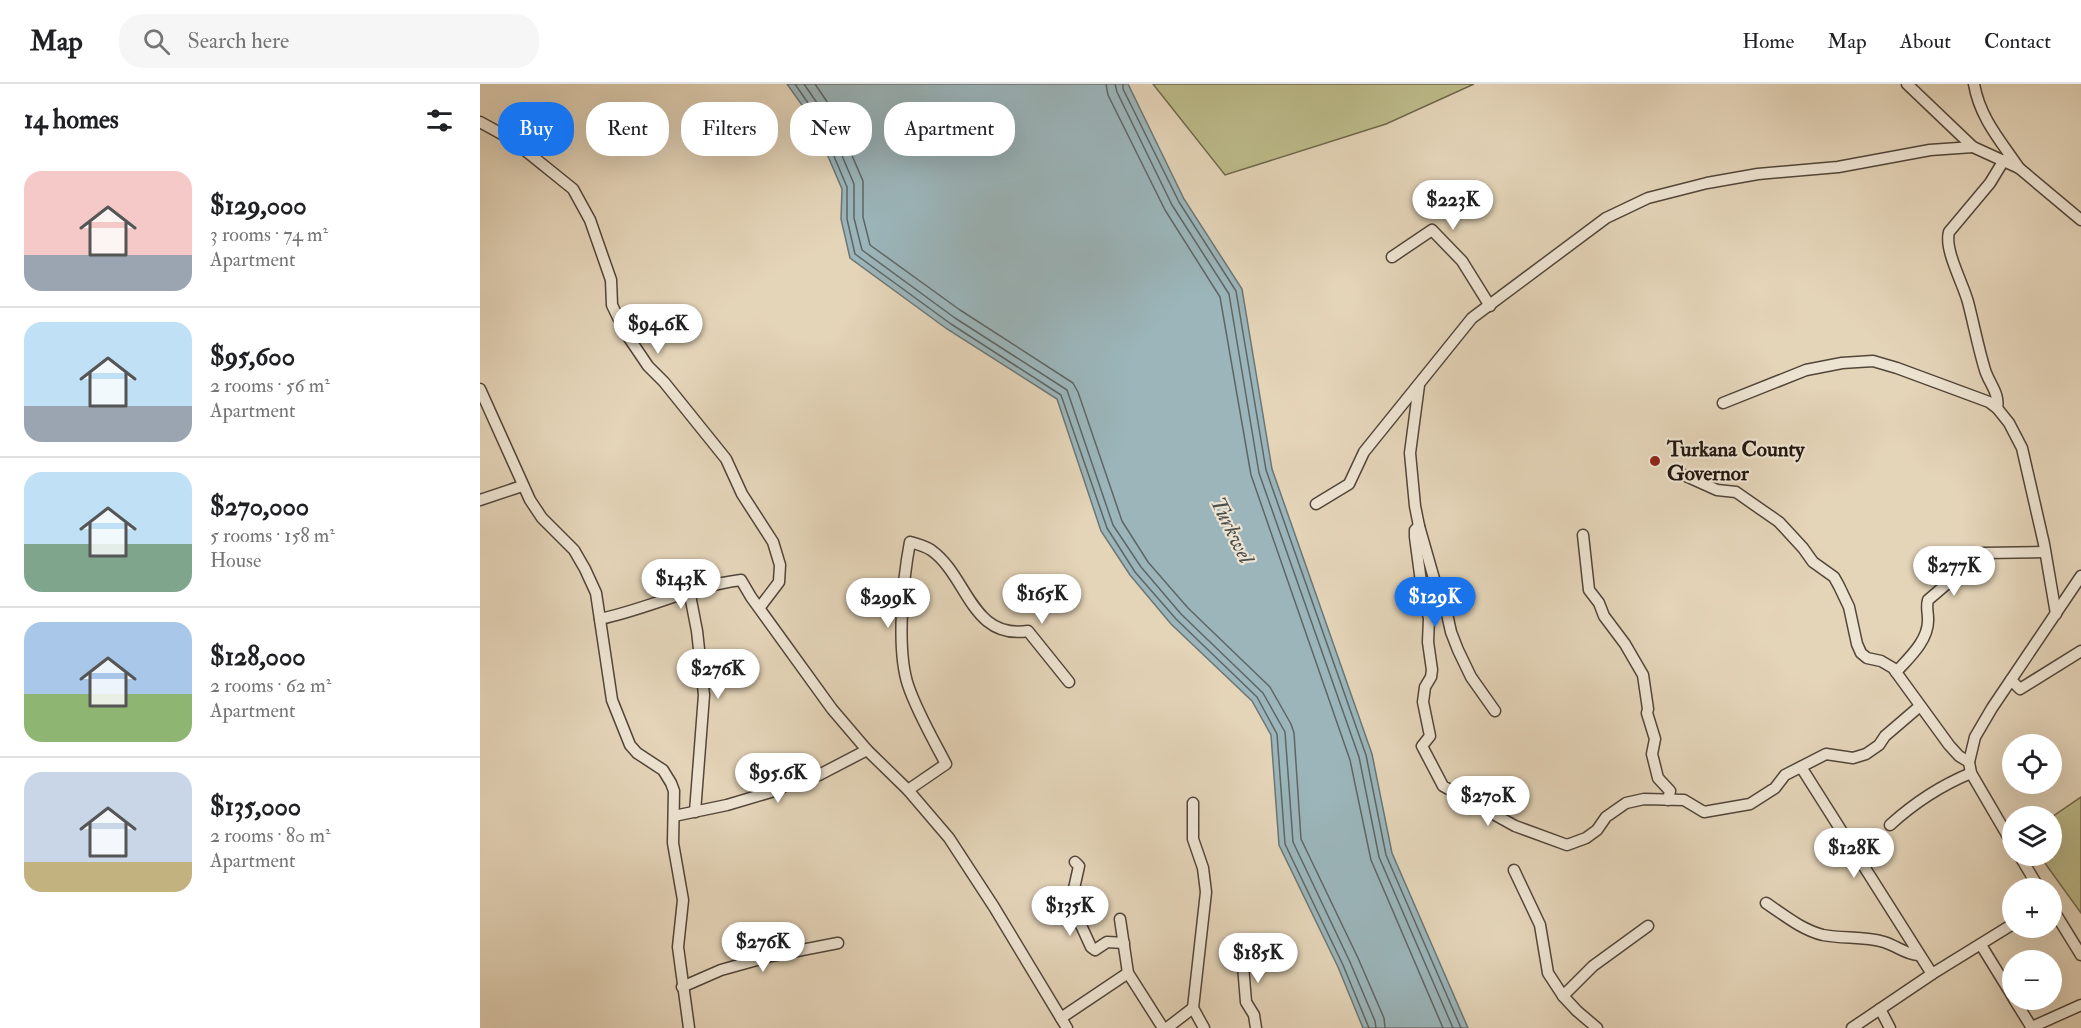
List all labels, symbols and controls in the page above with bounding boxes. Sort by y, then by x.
search box [119,14,539,68]
text: Map [30,24,83,59]
icon: search [140,25,173,58]
text: Search here [188,27,289,55]
text: Home [1742,28,1794,55]
text: Map [1827,28,1867,55]
text: About [1900,28,1951,55]
text: Contact [1984,28,2051,55]
chip: Buy [498,102,574,156]
chip: Rent [586,102,669,156]
chip: Filters [681,102,778,156]
chip: New [790,102,872,156]
chip: Apartment [884,102,1015,156]
text: 14 homes [24,104,119,136]
icon: filters [423,104,456,137]
pin: $223K [1411,180,1495,231]
text: $223K [1426,187,1480,212]
text: $129,000 [210,190,307,222]
icon: home [72,195,144,267]
text: 3 rooms · 74 m² [210,222,328,247]
text: Apartment [210,247,295,272]
pin: $94.6K [609,304,707,355]
text: $94.6K [628,311,688,336]
text: $95,600 [210,341,295,373]
icon: home [72,346,144,418]
text: 2 rooms · 56 m² [210,373,330,398]
text: Apartment [210,398,295,423]
place label: Turkana County Governor [1666,436,1805,487]
marker: Turkana County Governor [1648,454,1662,468]
text: $270,000 [210,491,309,523]
water label: Turkwel [1204,492,1261,570]
icon: home [72,496,144,568]
text: 5 rooms · 158 m² [210,523,335,548]
pin: $277K [1912,546,1996,597]
text: House [210,548,261,573]
text: $277K [1927,553,1981,578]
pin: $143K [639,559,723,610]
text: $143K [656,566,706,591]
pin: $165K [1000,574,1084,625]
pin: $129K [1393,577,1477,628]
pin: $299K [846,578,930,629]
text: $165K [1016,581,1068,606]
text: $129K [1409,584,1461,609]
text: $299K [860,585,916,610]
text: $128,000 [210,641,306,673]
icon: home [72,646,144,718]
pin: $276K [676,649,760,700]
text: $276K [691,656,745,681]
text: 2 rooms · 62 m² [210,673,331,698]
text: Apartment [210,698,295,723]
map controls [2002,734,2062,1010]
button: locate [2002,734,2062,794]
pin: $95.6K [729,753,827,804]
text: $95.6K [749,760,807,785]
pin: $270K [1446,776,1530,827]
text: $270K [1461,783,1515,808]
text: $135,000 [210,791,301,823]
icon: home [72,796,144,868]
button: layers [2002,806,2062,866]
text: 2 rooms · 80 m² [210,823,331,848]
pin: $128K [1812,828,1896,879]
text: $128K [1828,835,1880,860]
text: Apartment [210,848,295,873]
button: + [2002,878,2062,938]
pin: $135K [1028,886,1112,937]
text: $135K [1046,893,1094,918]
pin: $276K [721,922,805,973]
text: $276K [736,929,790,954]
pin: $185K [1216,933,1300,984]
text: $185K [1233,940,1283,965]
button: − [2002,950,2062,1010]

